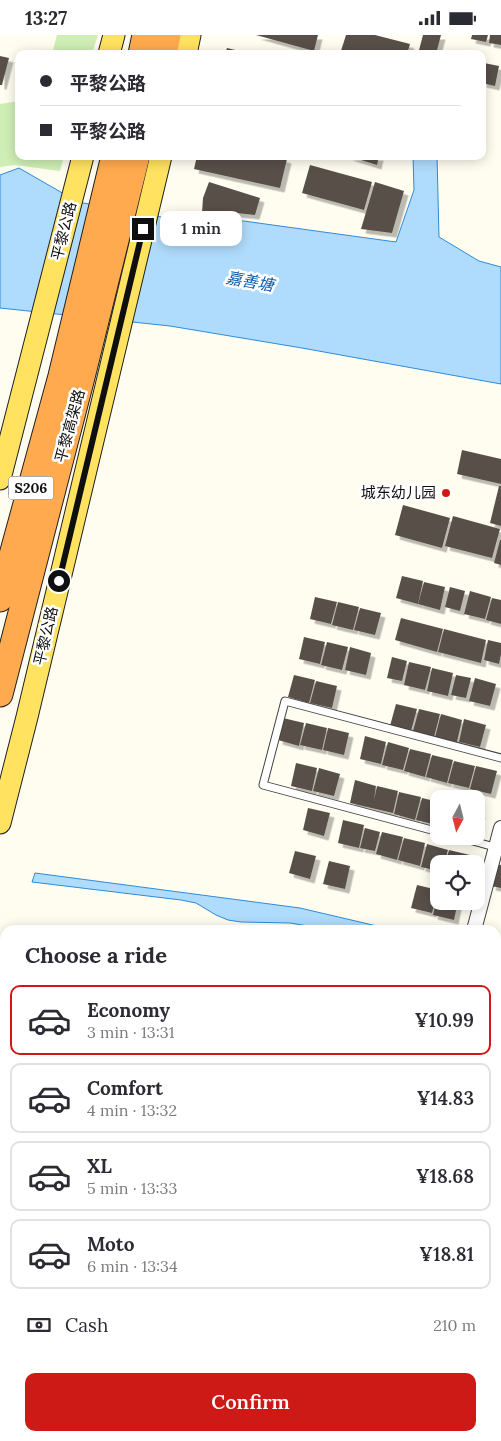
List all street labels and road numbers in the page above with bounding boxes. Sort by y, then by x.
street label: 平黎公路 [47,199,80,262]
street label: 平黎高架路 [51,387,88,465]
road number: S206 [8,477,54,499]
street label: 平黎公路 [30,605,62,667]

